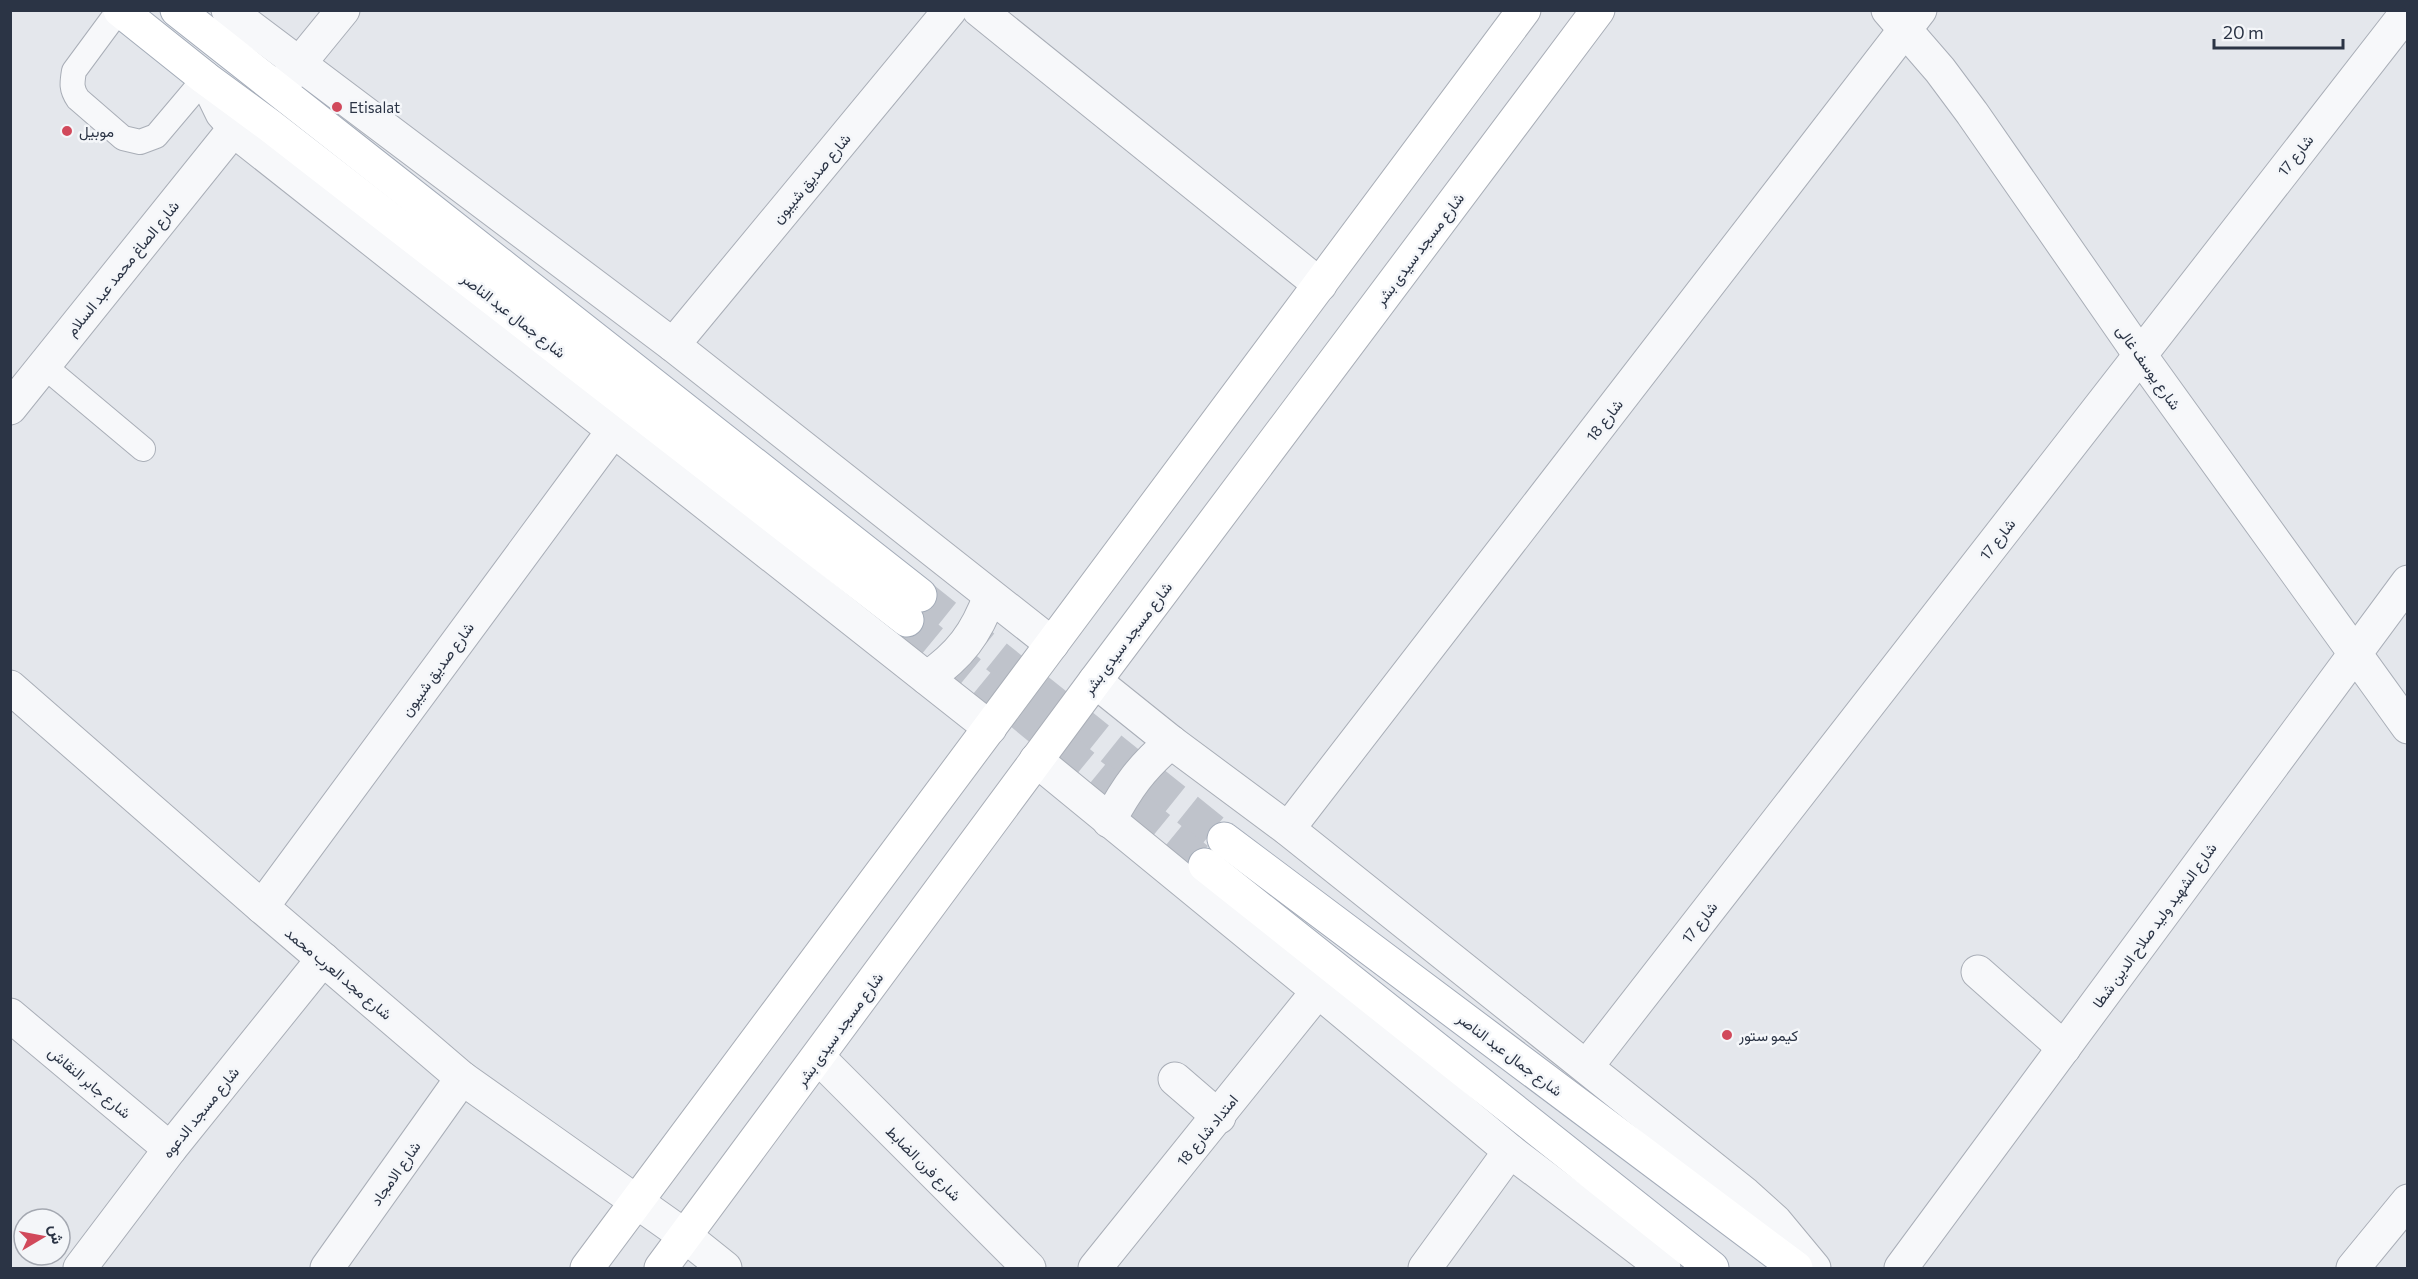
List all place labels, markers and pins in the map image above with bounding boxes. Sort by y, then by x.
place label: Etisalat [349,98,400,116]
marker: Etisalat [330,100,344,114]
place label: موبيل [79,122,114,141]
marker: موبيل [60,124,74,138]
place label: كيمو ستور [1738,1026,1799,1045]
marker: كيمو ستور [1720,1028,1734,1042]

